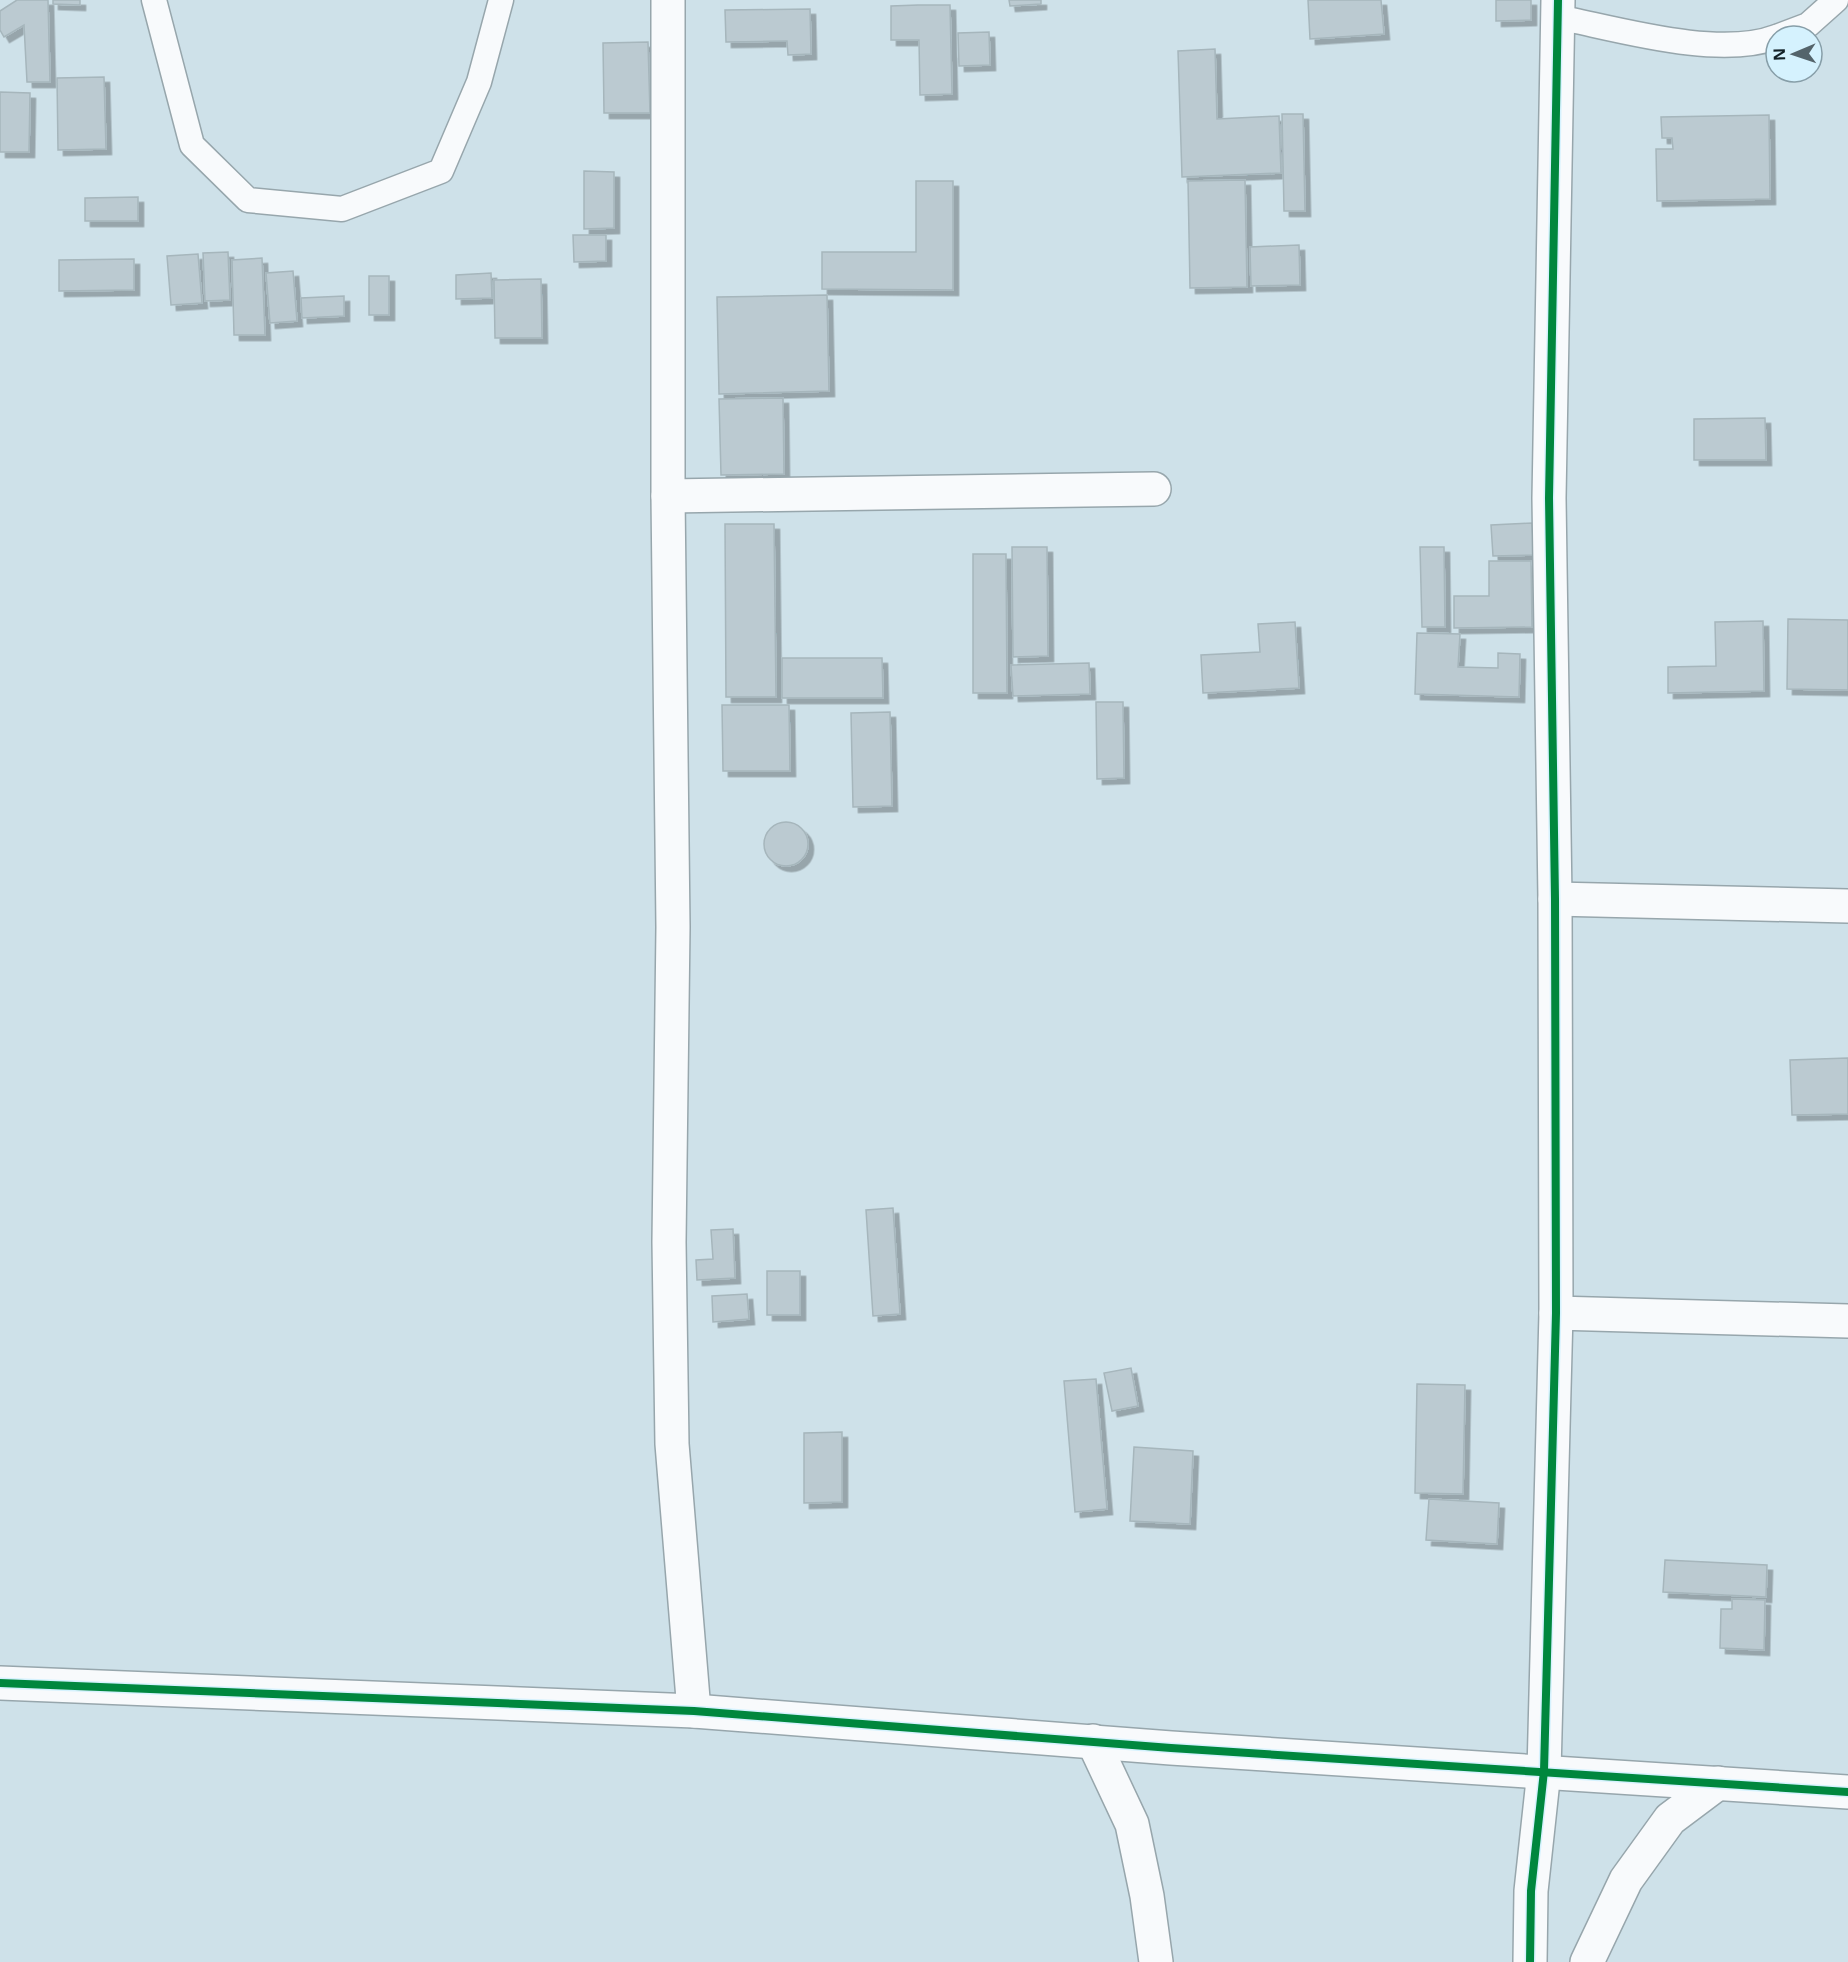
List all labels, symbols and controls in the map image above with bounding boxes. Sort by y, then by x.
north arrow [1764,24,1824,84]
text: N [1768,48,1790,61]

